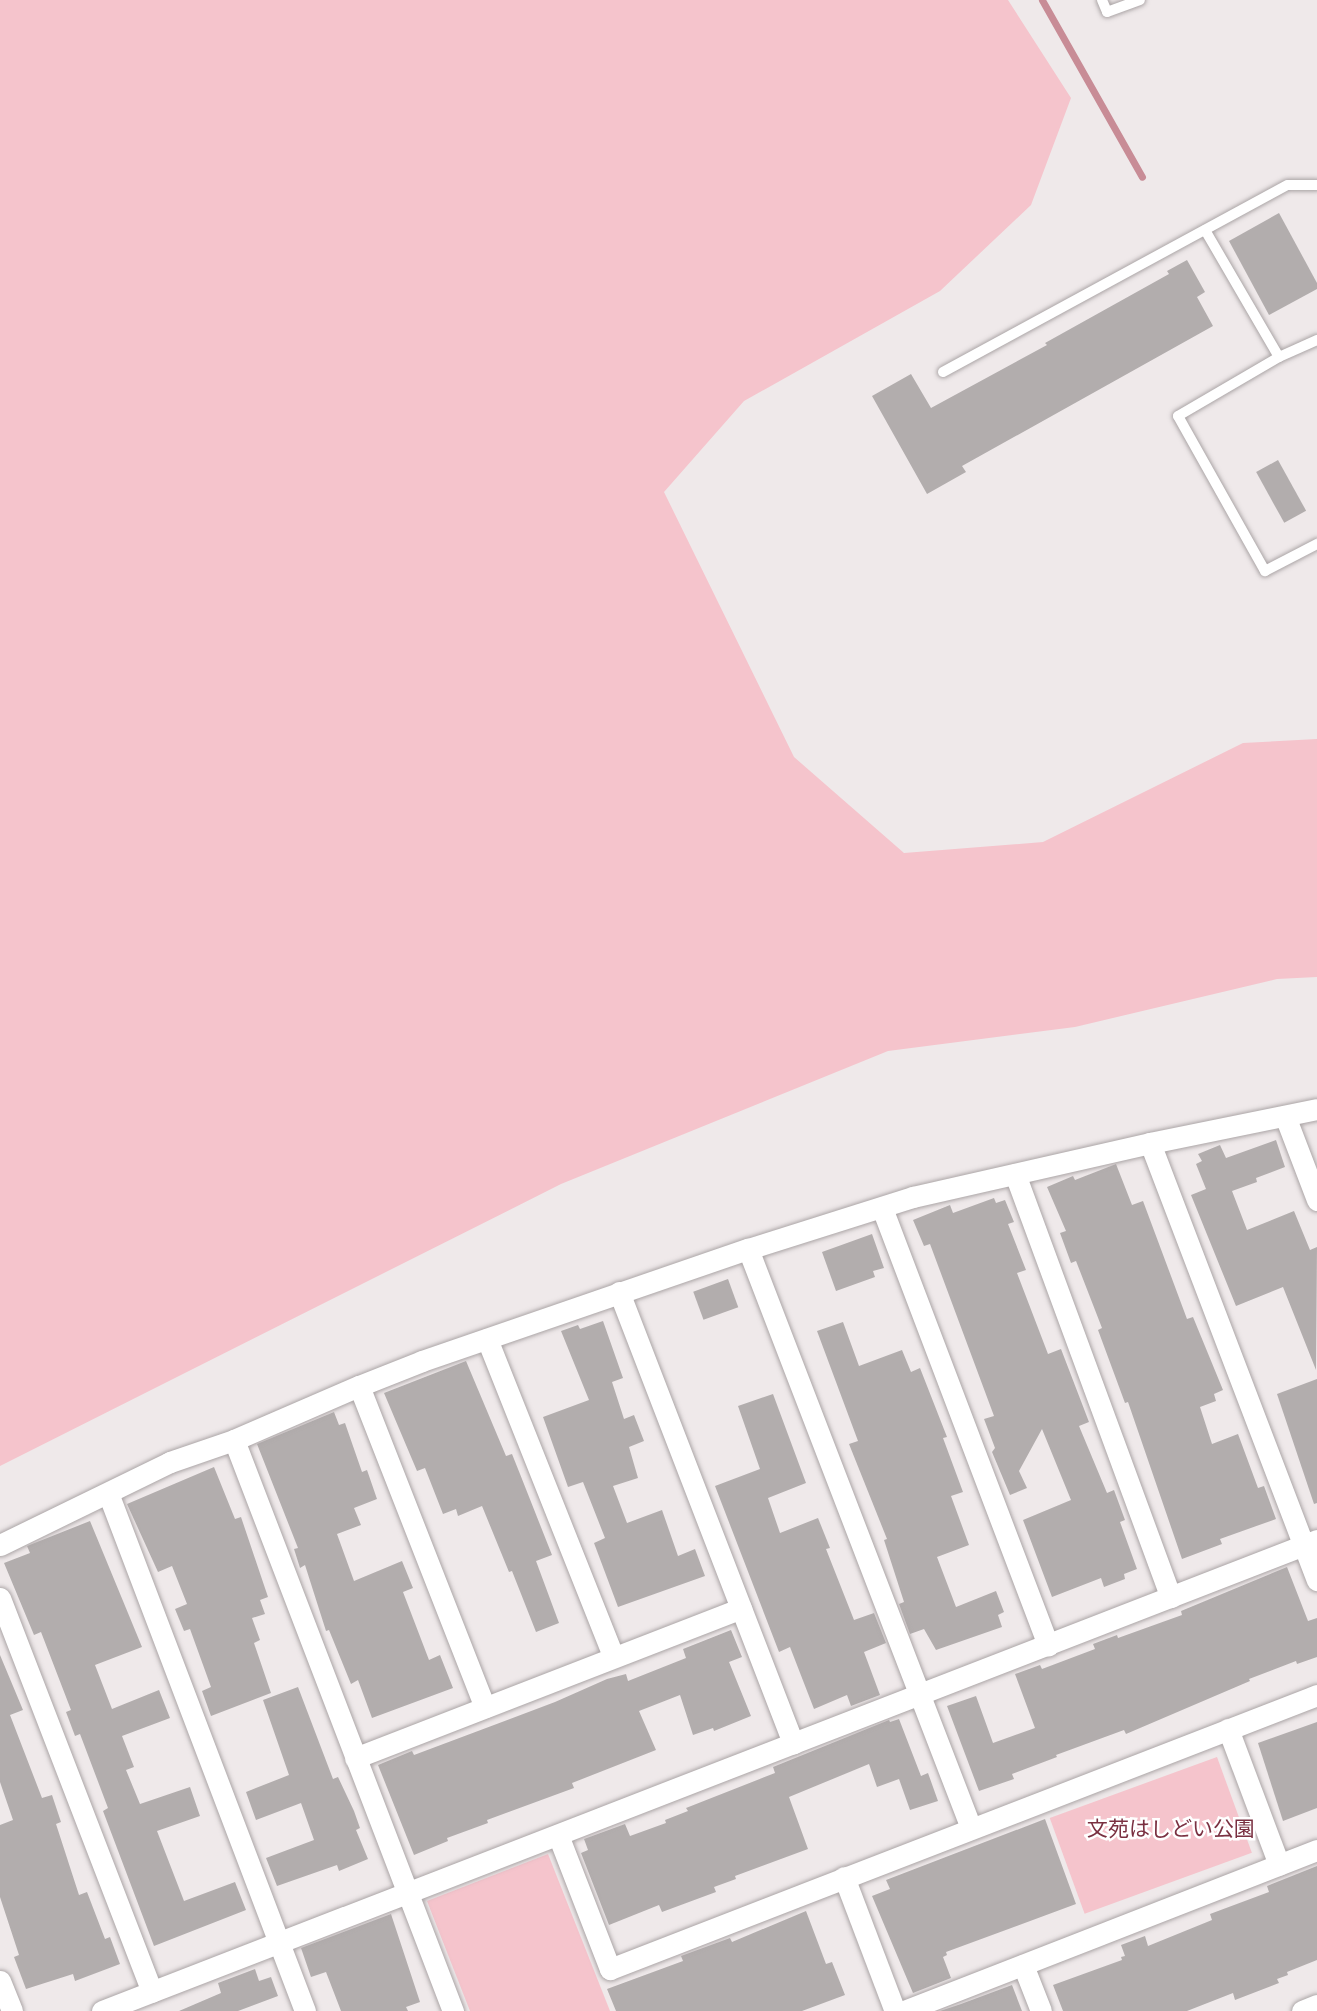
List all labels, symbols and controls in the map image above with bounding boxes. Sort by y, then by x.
park label: 文苑はしどい公園 [1087,1815,1255,1841]

